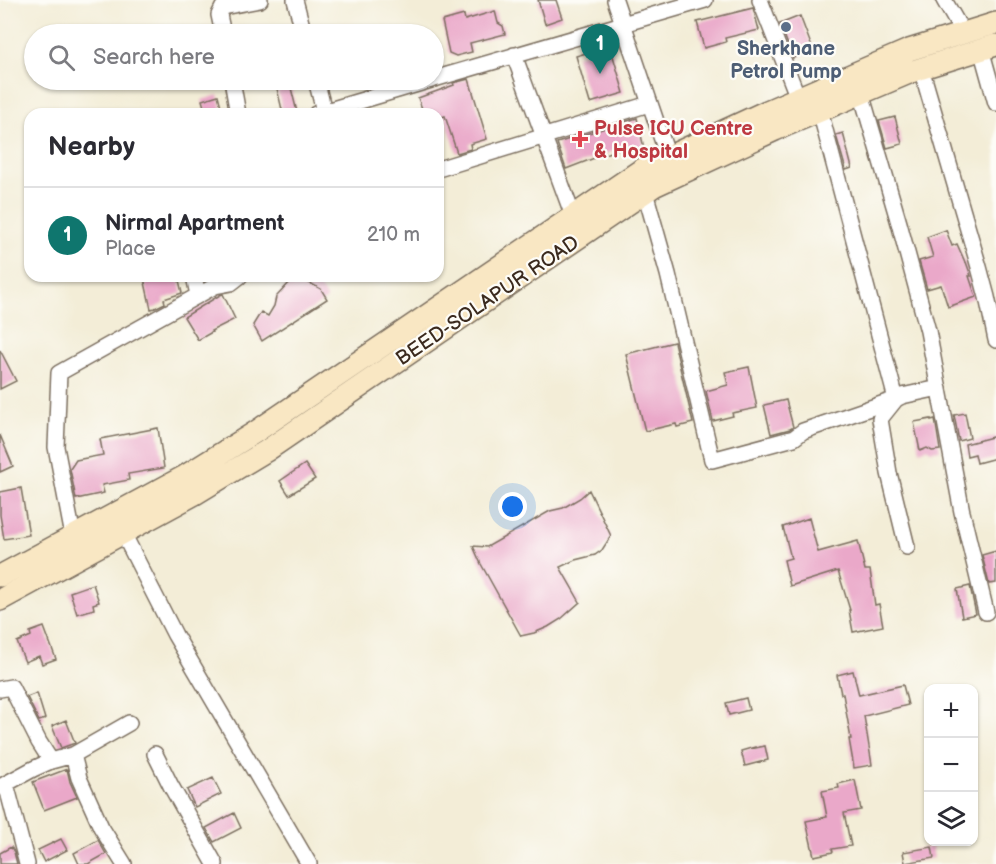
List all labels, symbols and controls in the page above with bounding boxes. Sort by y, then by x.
marker: Sherkhane Petrol Pump [779,20,793,34]
search box [24,24,444,90]
pin: 1 [580,25,620,74]
place label: Sherkhane Petrol Pump [730,37,842,84]
icon: search [45,41,78,74]
text: Search here [93,44,215,71]
place label: Pulse ICU Centre & Hospital [594,117,753,164]
marker: Pulse ICU Centre & Hospital [571,130,589,148]
text: Nearby [48,132,135,163]
text: Nirmal Apartment [105,210,284,237]
text: 1 [63,223,72,247]
text: 210 m [367,223,420,247]
street label: BEED-SOLAPUR ROAD [392,231,584,371]
text: Place [105,237,156,261]
your location [498,492,527,521]
map controls [924,684,978,846]
button: + [924,684,978,738]
button: − [924,738,978,792]
button: layers [924,792,978,846]

